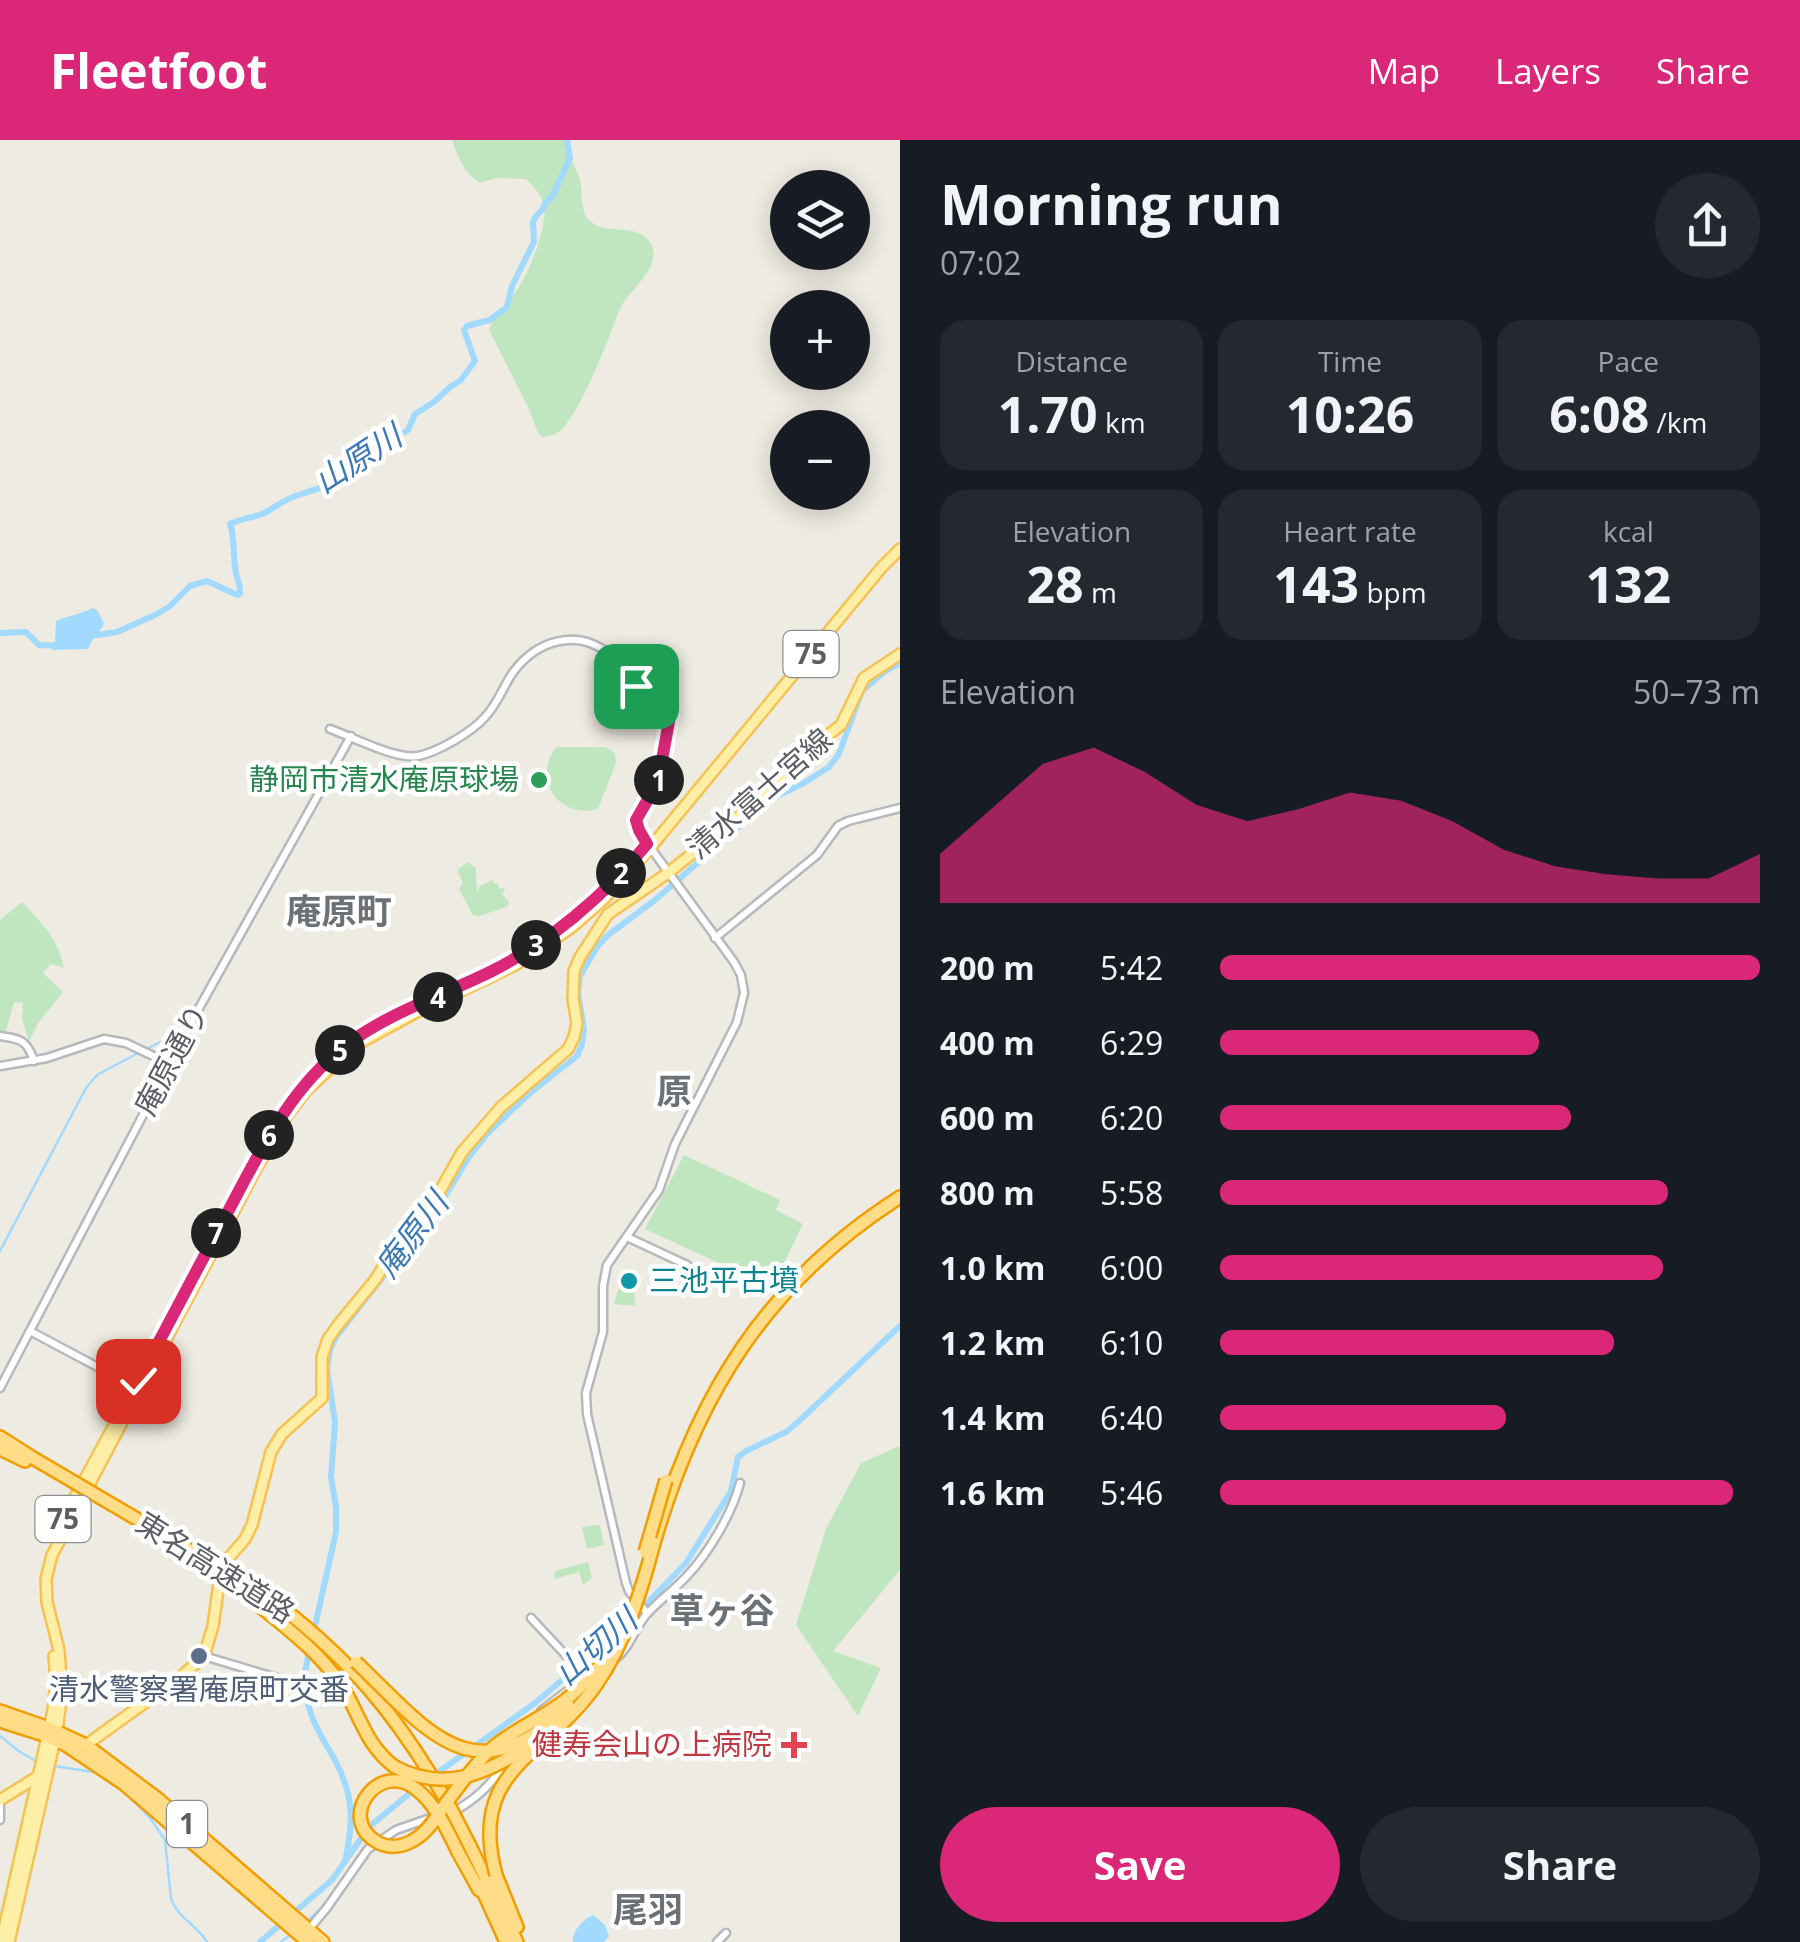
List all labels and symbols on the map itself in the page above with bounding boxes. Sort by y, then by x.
water label: 山原川 [305,412,412,502]
road number: 75 [784,631,838,677]
pin [594,644,679,729]
street label: 清水富士宮線 [678,718,840,867]
pin: 1 [634,755,684,805]
place label: 静岡市清水庵原球場 [249,758,519,799]
marker: 静岡市清水庵原球場 [528,769,550,791]
pin: 2 [596,848,646,898]
district label: 庵原町 [286,887,392,934]
pin: 3 [511,920,561,970]
pin: 4 [413,972,463,1022]
street label: 庵原通り [124,997,217,1122]
pin: 5 [315,1025,365,1075]
district label: 原 [656,1067,692,1114]
pin: 6 [244,1110,294,1160]
water label: 庵原川 [365,1180,459,1285]
pin: 7 [191,1208,241,1258]
place label: 三池平古墳 [649,1259,799,1300]
marker: 三池平古墳 [618,1270,640,1292]
pin [96,1339,181,1424]
road number: 75 [36,1496,90,1542]
street label: 東名高速道路 [129,1502,303,1632]
district label: 草ヶ谷 [669,1586,775,1633]
water label: 山切川 [545,1596,648,1694]
marker: 清水警察署庵原町交番 [188,1645,210,1667]
place label: 清水警察署庵原町交番 [49,1668,349,1709]
place label: 健寿会山の上病院 [532,1723,772,1764]
marker: 健寿会山の上病院 [781,1732,807,1758]
road number: 1 [167,1801,207,1847]
district label: 尾羽 [613,1885,683,1932]

